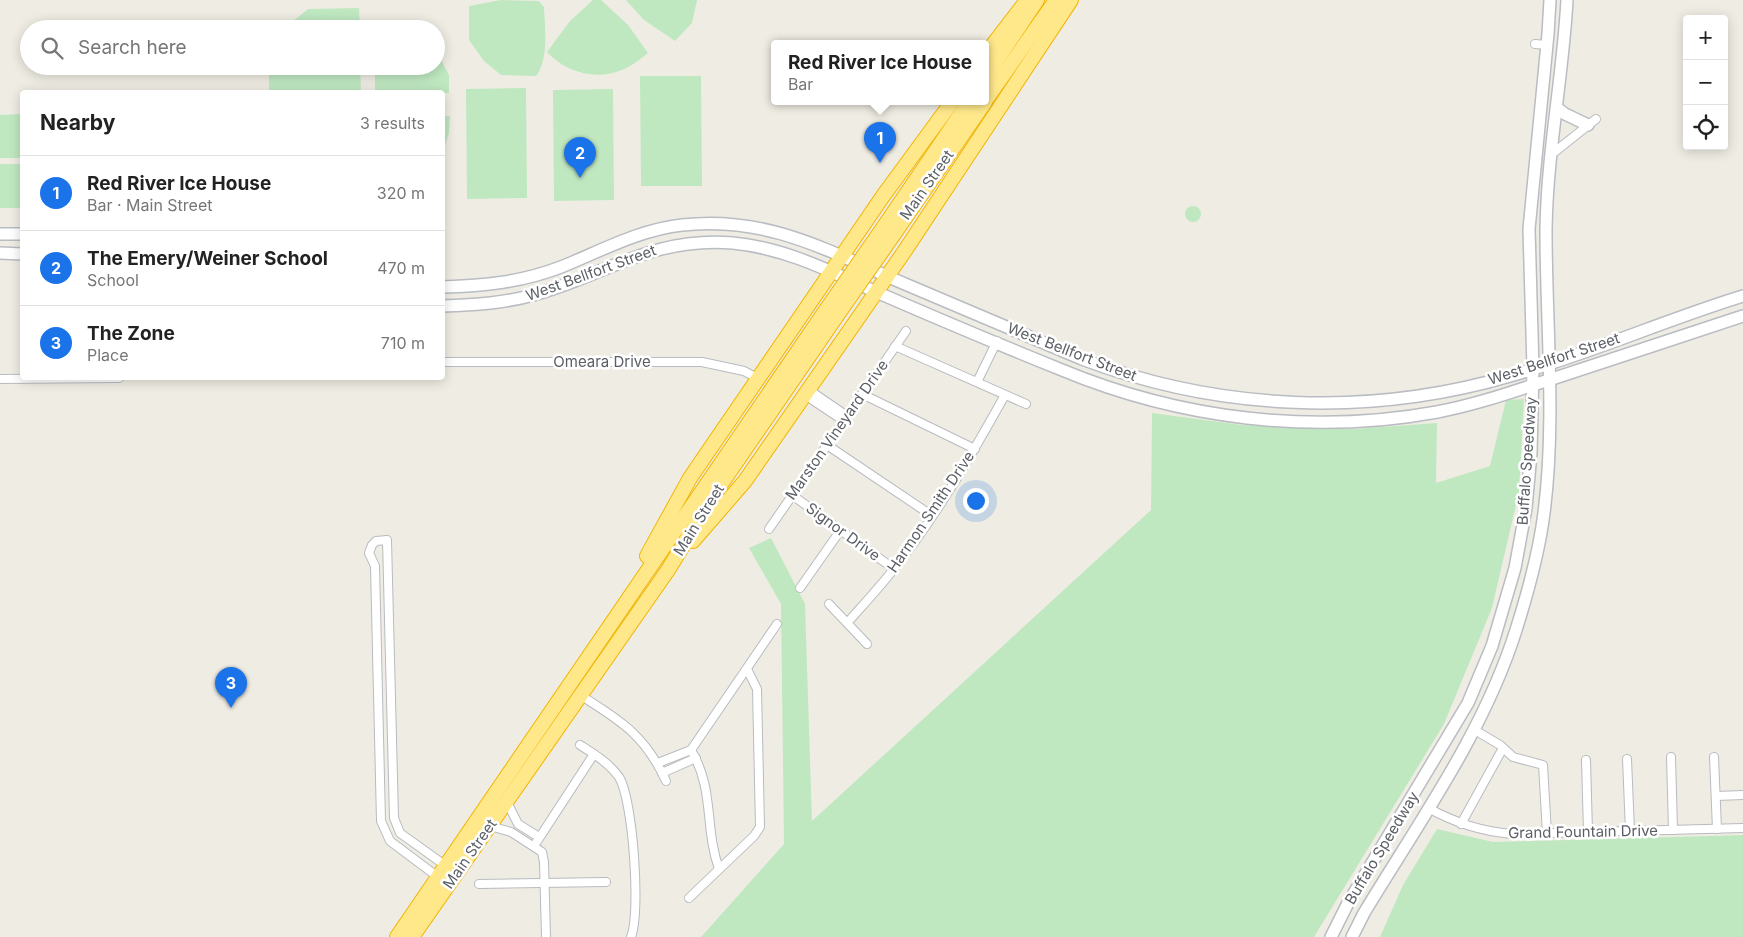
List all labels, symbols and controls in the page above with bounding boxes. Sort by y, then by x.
map controls [1683,15,1728,150]
button: + [1683,15,1728,60]
search box [20,20,445,75]
icon: search [38,34,66,62]
text: Search here [78,36,187,59]
popup [771,40,989,105]
text: Red River Ice House [788,51,972,74]
button: − [1683,60,1728,105]
text: Bar [788,74,813,94]
button: locate [1683,105,1728,150]
text: Nearby [40,110,115,135]
text: 3 results [360,113,425,133]
pin: 1 [864,122,896,163]
pin: 2 [564,137,596,178]
street label: Main Street [896,146,958,223]
text: Red River Ice House [87,172,271,195]
text: 1 [53,183,59,203]
text: 320 m [377,183,425,203]
text: Bar · Main Street [87,195,213,215]
street label: West Bellfort Street [523,240,659,305]
text: The Emery/Weiner School [87,247,328,270]
text: 2 [51,258,61,278]
text: 470 m [377,258,425,278]
text: School [87,270,139,290]
street label: West Bellfort Street [1005,318,1140,385]
text: The Zone [87,322,175,345]
street label: West Bellfort Street [1486,328,1622,389]
text: 3 [51,333,61,353]
text: 710 m [381,333,425,353]
text: Place [87,345,129,365]
street label: Omeara Drive [553,352,651,371]
street label: Marston Vineyard Drive [781,356,892,503]
street label: Buffalo Speedway [1513,396,1541,526]
street label: Harmon Smith Drive [883,447,978,576]
street label: Main Street [669,480,728,559]
your location [963,488,989,514]
street label: Signor Drive [802,498,884,565]
pin: 3 [215,667,247,708]
street label: Buffalo Speedway [1340,787,1423,908]
street label: Main Street [439,815,501,892]
street label: Grand Fountain Drive [1508,821,1658,842]

